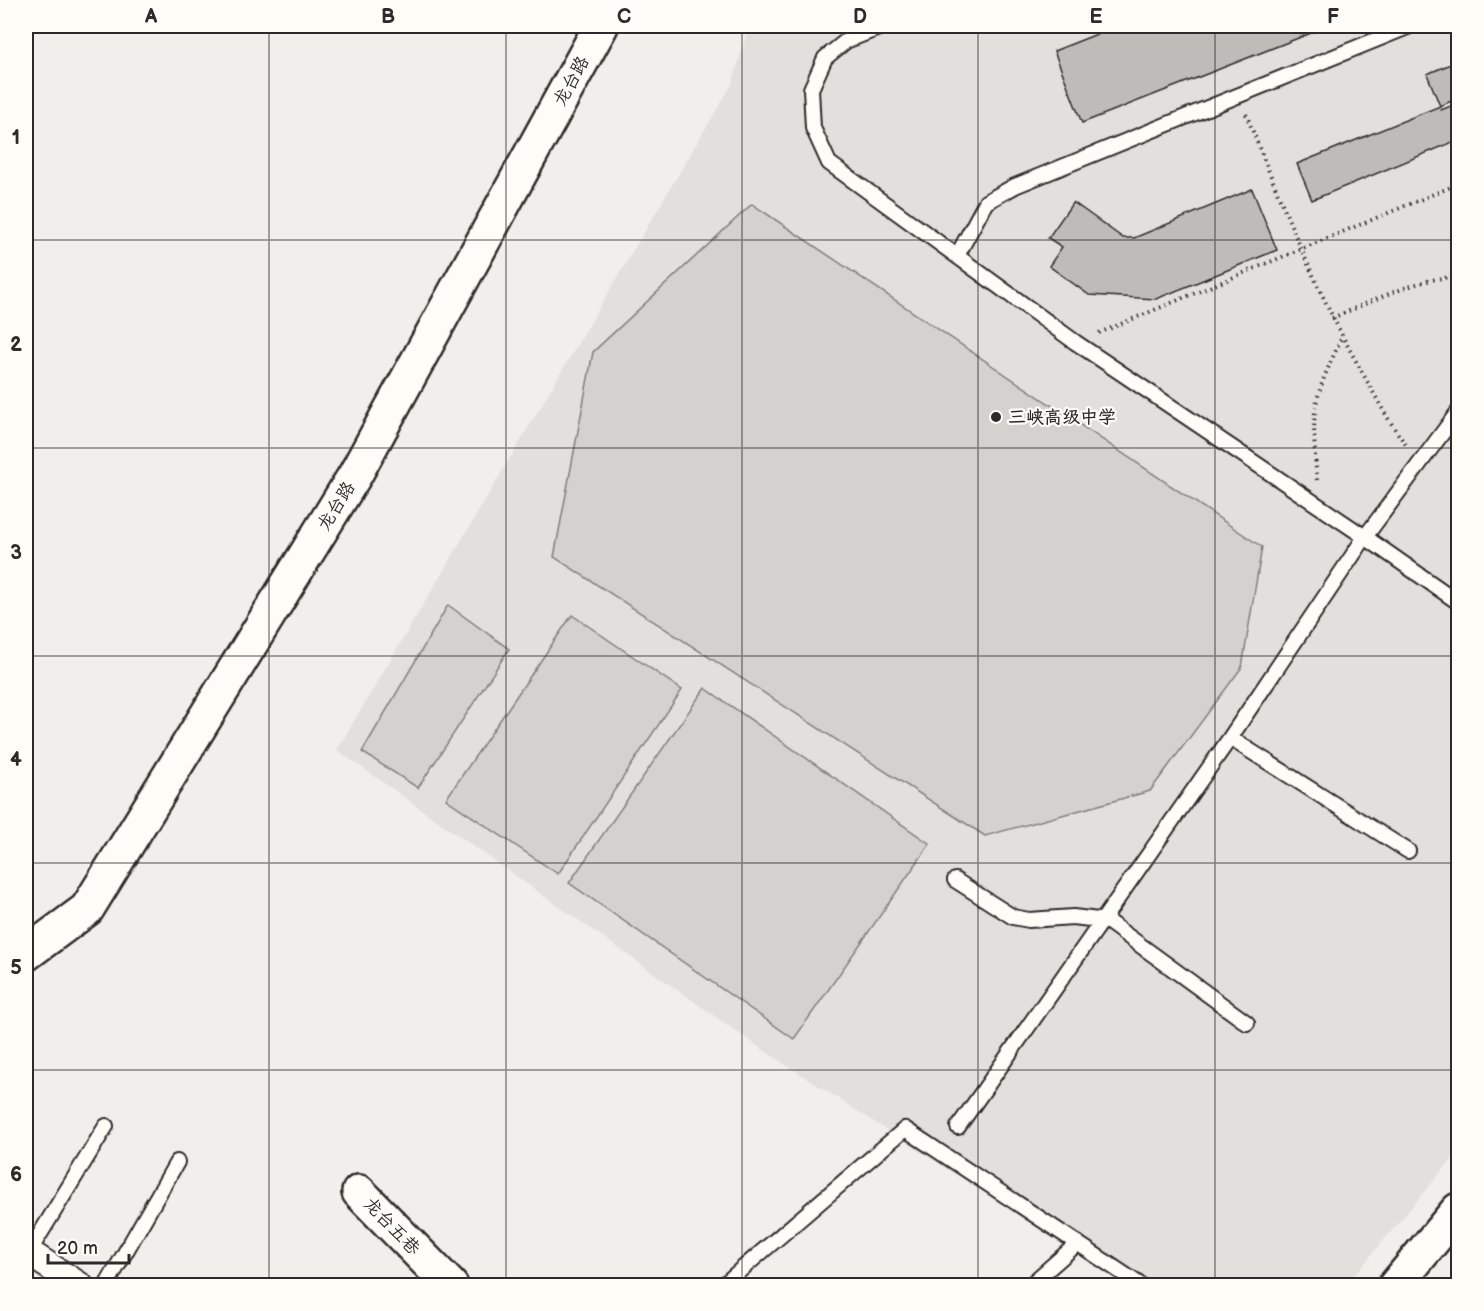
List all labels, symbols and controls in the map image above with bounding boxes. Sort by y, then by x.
text: A [144,5,158,29]
text: B [381,5,395,29]
text: C [617,5,631,29]
text: D [853,5,867,29]
text: E [1090,5,1103,29]
text: F [1327,5,1339,29]
street label: 龙台路 [549,53,594,110]
text: 1 [12,126,20,150]
text: 2 [10,333,22,357]
place label: 三峡高级中学 [1008,407,1116,428]
marker: 三峡高级中学 [989,410,1003,424]
street label: 龙台路 [313,478,360,535]
text: 3 [10,541,22,565]
text: 4 [10,748,22,772]
text: 5 [10,956,22,980]
text: 6 [10,1163,22,1187]
street label: 龙台五巷 [359,1193,424,1260]
scale bar [48,1227,129,1265]
text: 20 m [57,1238,98,1259]

